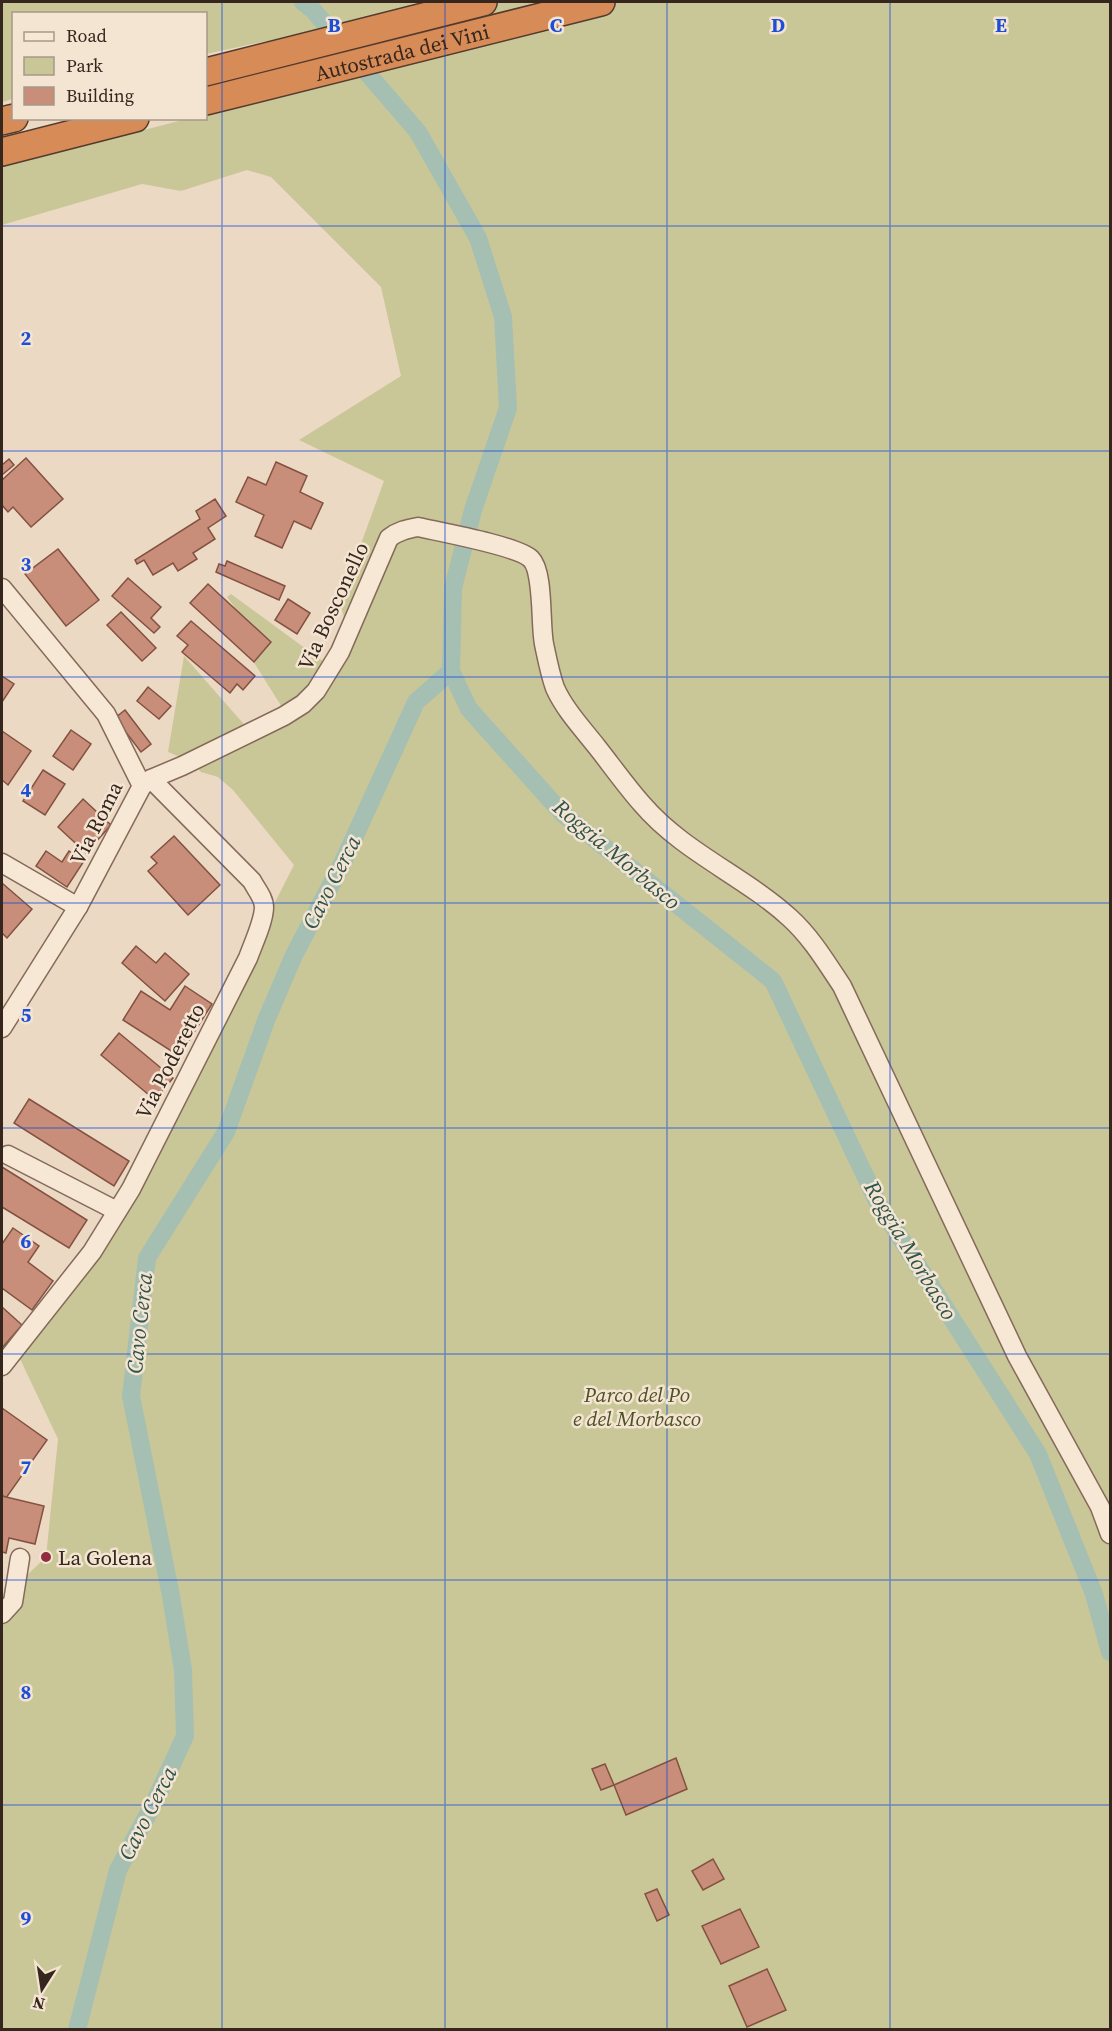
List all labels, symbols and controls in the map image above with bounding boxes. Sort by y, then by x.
text: B [327,11,341,39]
text: C [550,11,562,39]
text: D [771,11,785,39]
text: E [995,11,1007,39]
legend [12,12,207,120]
street label: Autostrada dei Vini [312,16,492,88]
text: Road [66,23,107,48]
text: Park [66,53,103,78]
text: Building [66,83,134,108]
text: 2 [21,324,32,352]
street label: Via Bosconello [291,537,375,675]
text: 3 [21,550,32,578]
text: 4 [21,776,32,804]
street label: Via Roma [63,776,129,870]
water label: Roggia Morbasco [546,791,687,916]
water label: Cavo Cerca [295,830,368,934]
street label: Via Poderetto [128,998,212,1124]
text: 5 [21,1001,32,1029]
water label: Roggia Morbasco [857,1174,965,1326]
text: 6 [21,1227,32,1255]
water label: Cavo Cerca [119,1271,159,1375]
park label: Parco del Po e del Morbasco [573,1380,701,1433]
text: 7 [21,1453,32,1481]
place label: La Golena [58,1543,152,1572]
marker: La Golena [39,1550,53,1564]
text: 8 [21,1678,31,1706]
water label: Cavo Cerca [111,1761,184,1865]
text: 9 [21,1904,32,1932]
north arrow [12,1959,72,2019]
text: N [31,1992,47,2016]

